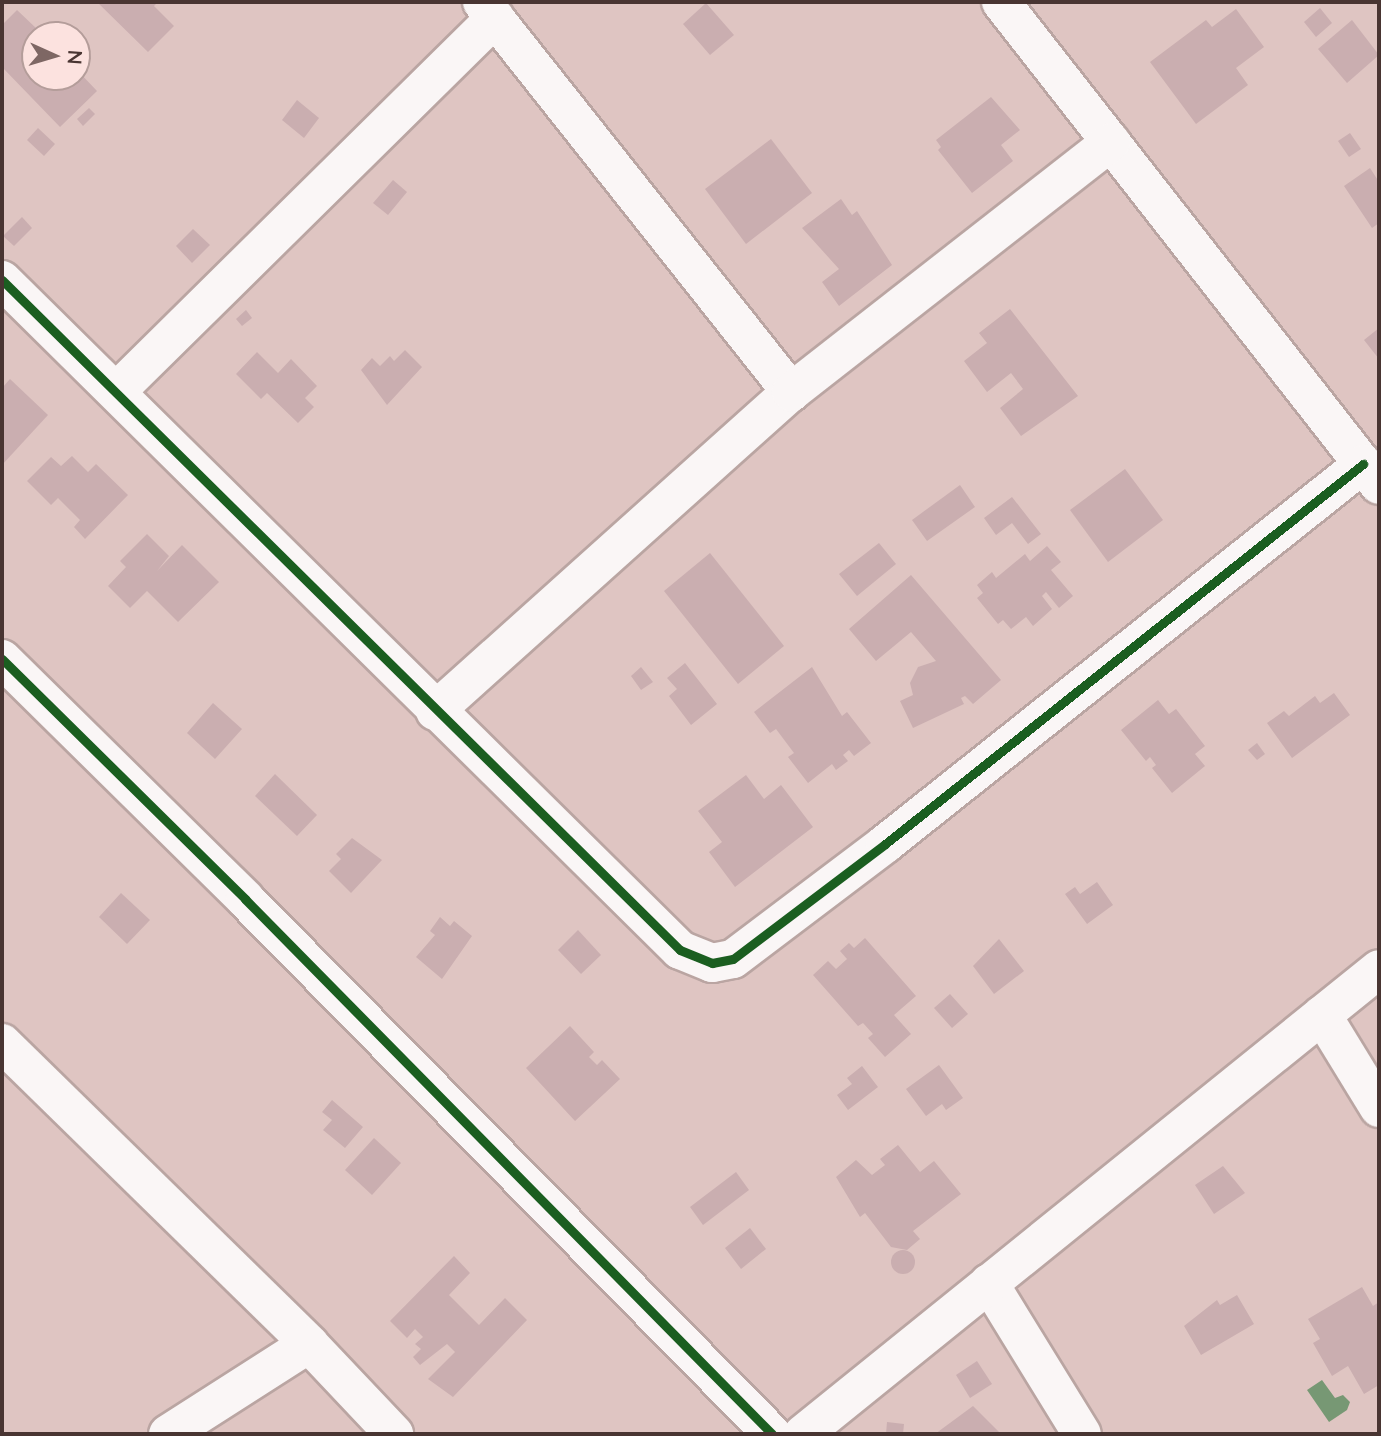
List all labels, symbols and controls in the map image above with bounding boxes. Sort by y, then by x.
north arrow [21,21,91,91]
text: N [63,49,87,65]

